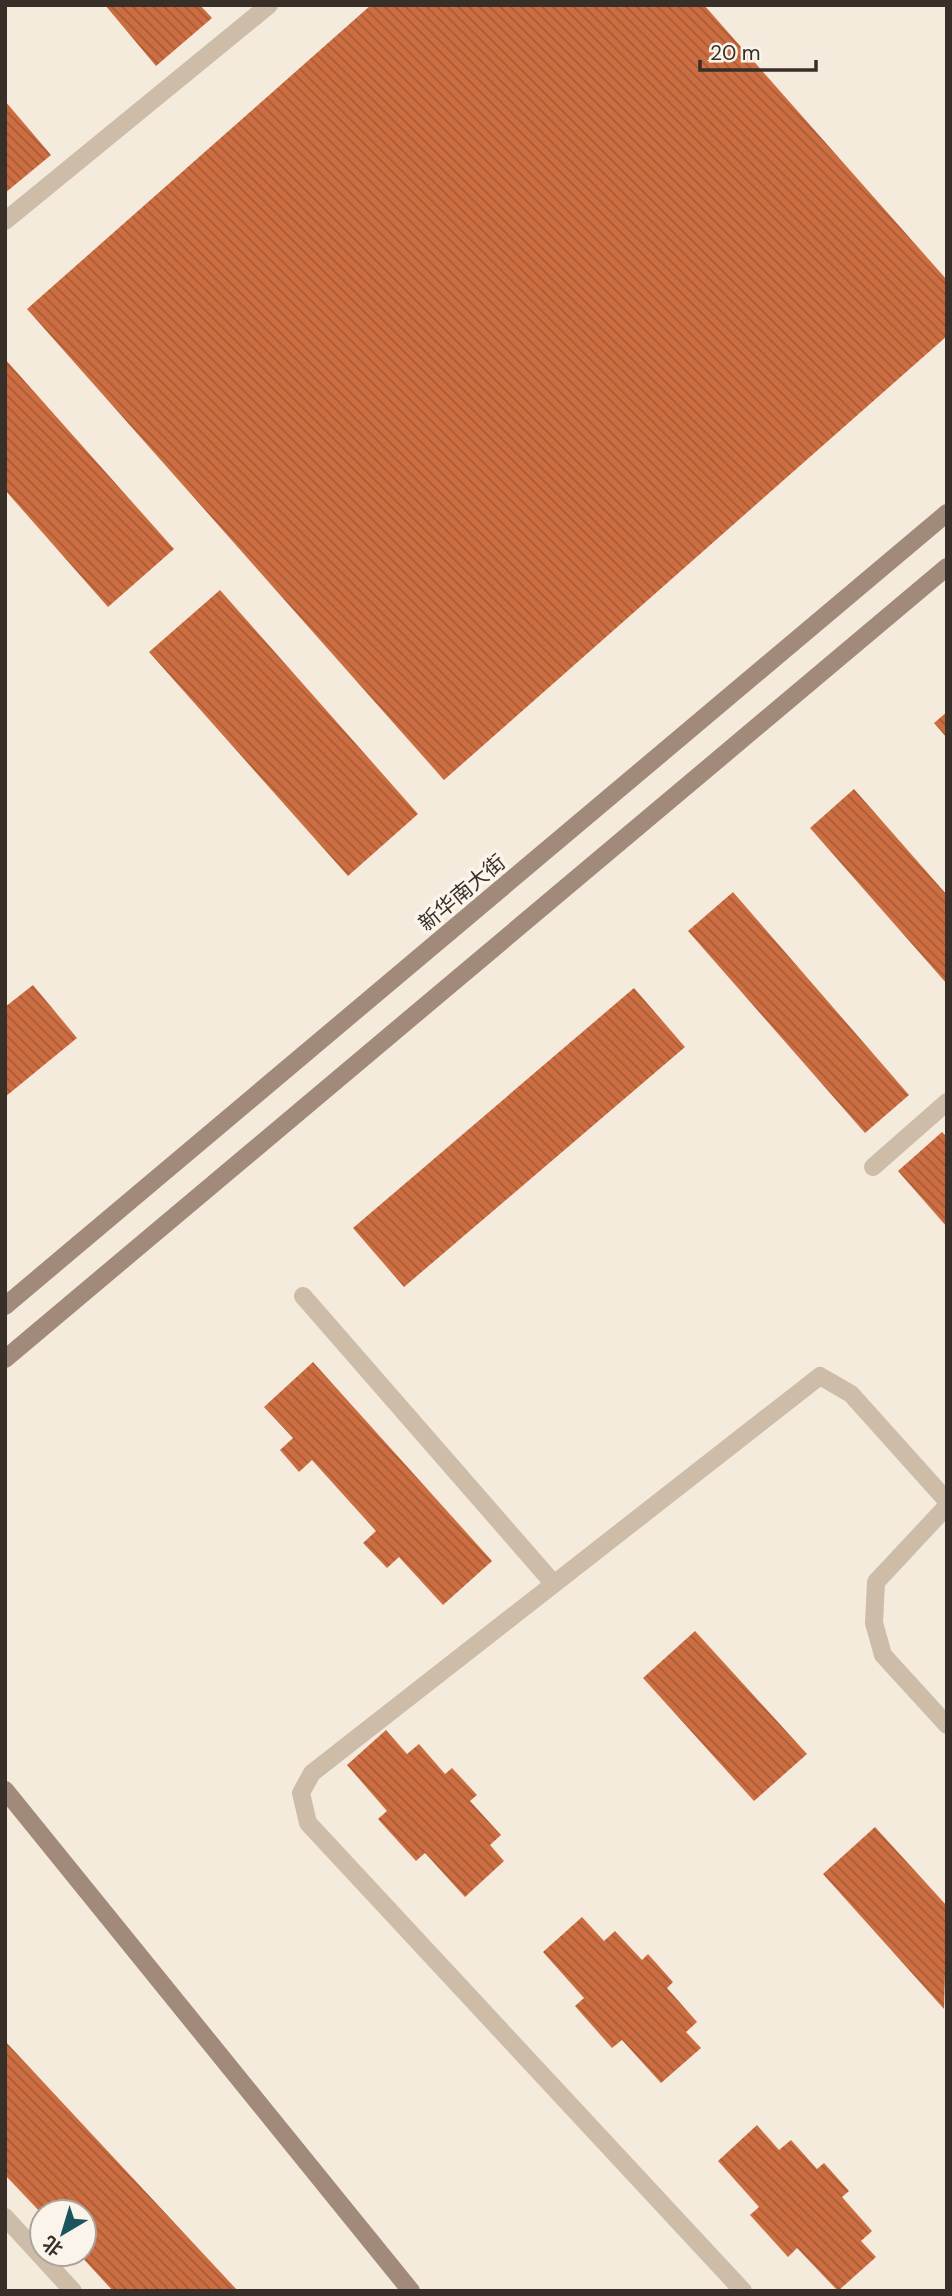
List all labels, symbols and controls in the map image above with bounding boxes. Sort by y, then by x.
scale bar [700,28,816,72]
text: 20 m [710,39,761,67]
street label: 新华南大街 [413,849,511,937]
north arrow [28,2198,98,2268]
text: 北 [38,2230,68,2262]

